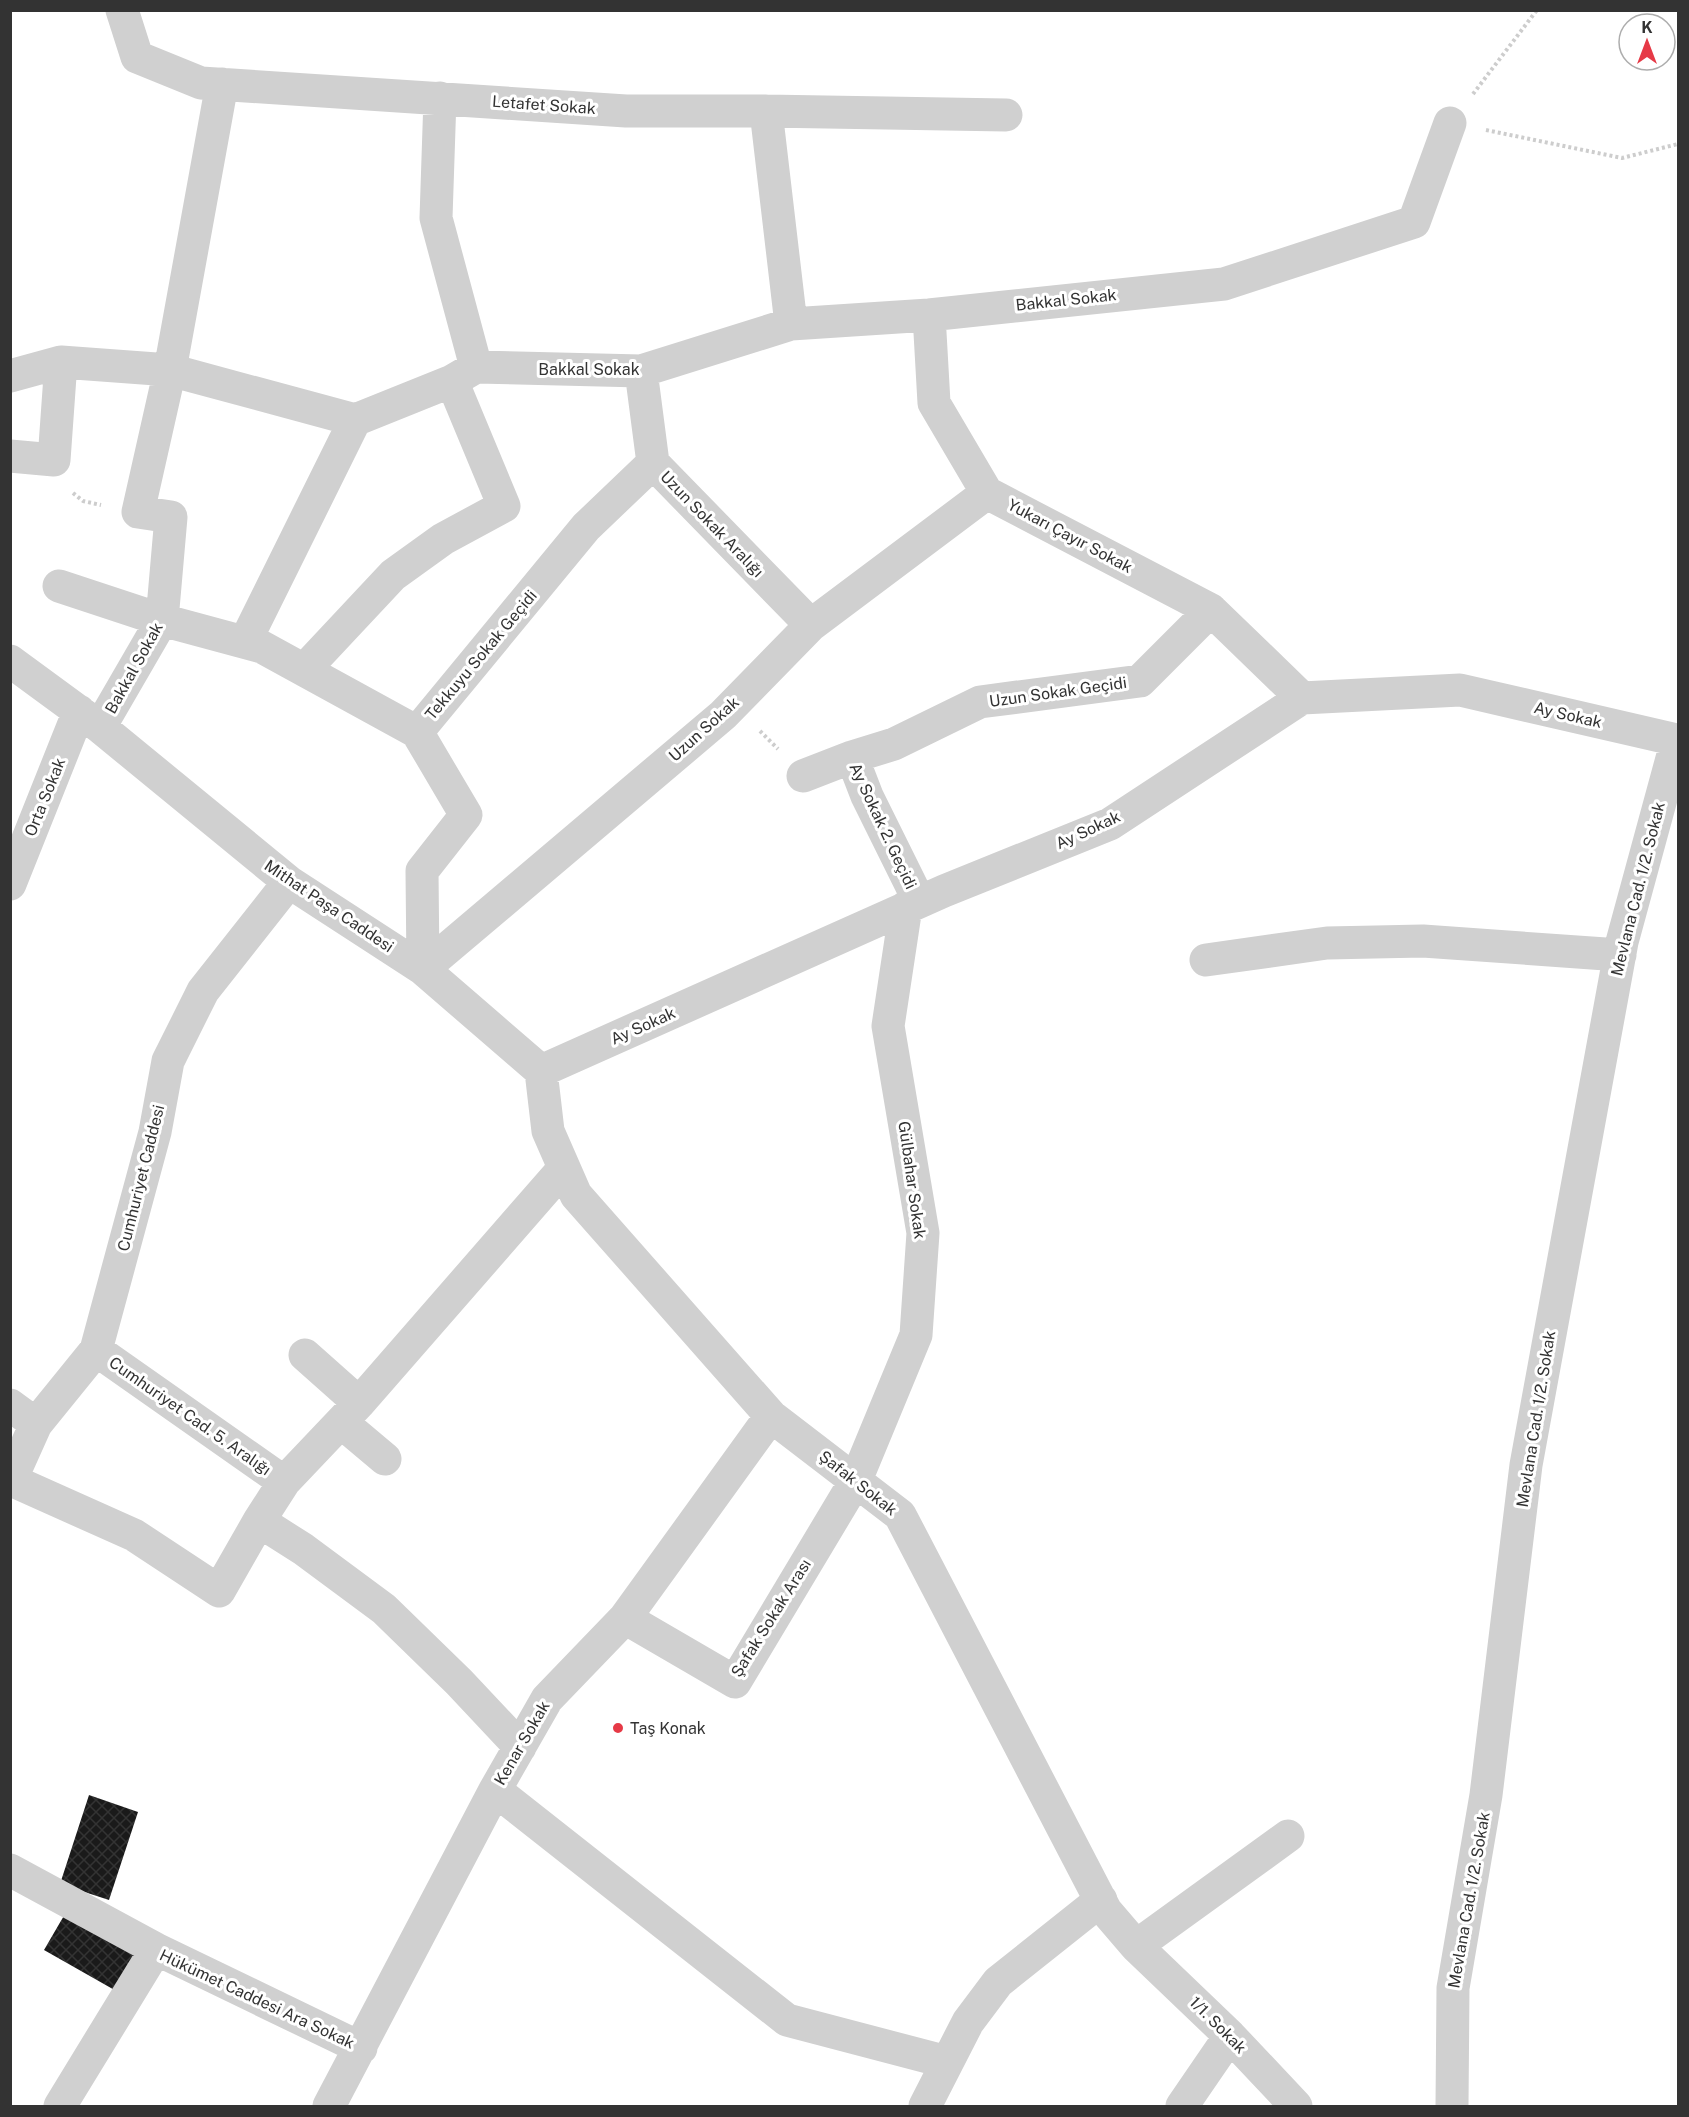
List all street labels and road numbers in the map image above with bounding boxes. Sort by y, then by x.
street label: Letafet Sokak [492,92,596,118]
street label: Bakkal Sokak [1015,285,1117,315]
street label: Bakkal Sokak [538,360,640,379]
street label: Uzun Sokak Aralığı [656,467,768,581]
street label: Yukarı Çayır Sokak [1004,495,1136,577]
street label: Tekkuyu Sokak Geçidi [421,586,541,724]
street label: Bakkal Sokak [101,619,167,717]
street label: Uzun Sokak Geçidi [988,673,1128,711]
street label: Uzun Sokak [665,693,743,765]
street label: Ay Sokak [1532,698,1604,732]
street label: Orta Sokak [21,755,69,839]
street label: Ay Sokak 2. Geçidi [845,760,921,892]
street label: Mevlana Cad. 1/2. Sokak [1607,800,1669,978]
street label: Ay Sokak [1053,807,1123,853]
street label: Mithat Paşa Caddesi [261,856,397,956]
street label: Ay Sokak [608,1003,678,1049]
street label: Cumhuriyet Caddesi [114,1103,168,1253]
street label: Gülbahar Sokak [894,1120,930,1240]
street label: Mevlana Cad. 1/2. Sokak [1513,1329,1559,1509]
street label: Cumhuriyet Cad. 5. Aralığı [105,1353,275,1479]
street label: Şafak Sokak [815,1447,901,1519]
street label: Şafak Sokak Arası [727,1555,815,1681]
street label: Kenar Sokak [490,1698,554,1788]
street label: Mevlana Cad. 1/2. Sokak [1444,1810,1494,1990]
street label: Hükümet Caddesi Ara Sokak [157,1945,357,2053]
street label: 1/1. Sokak [1186,1993,1250,2057]

